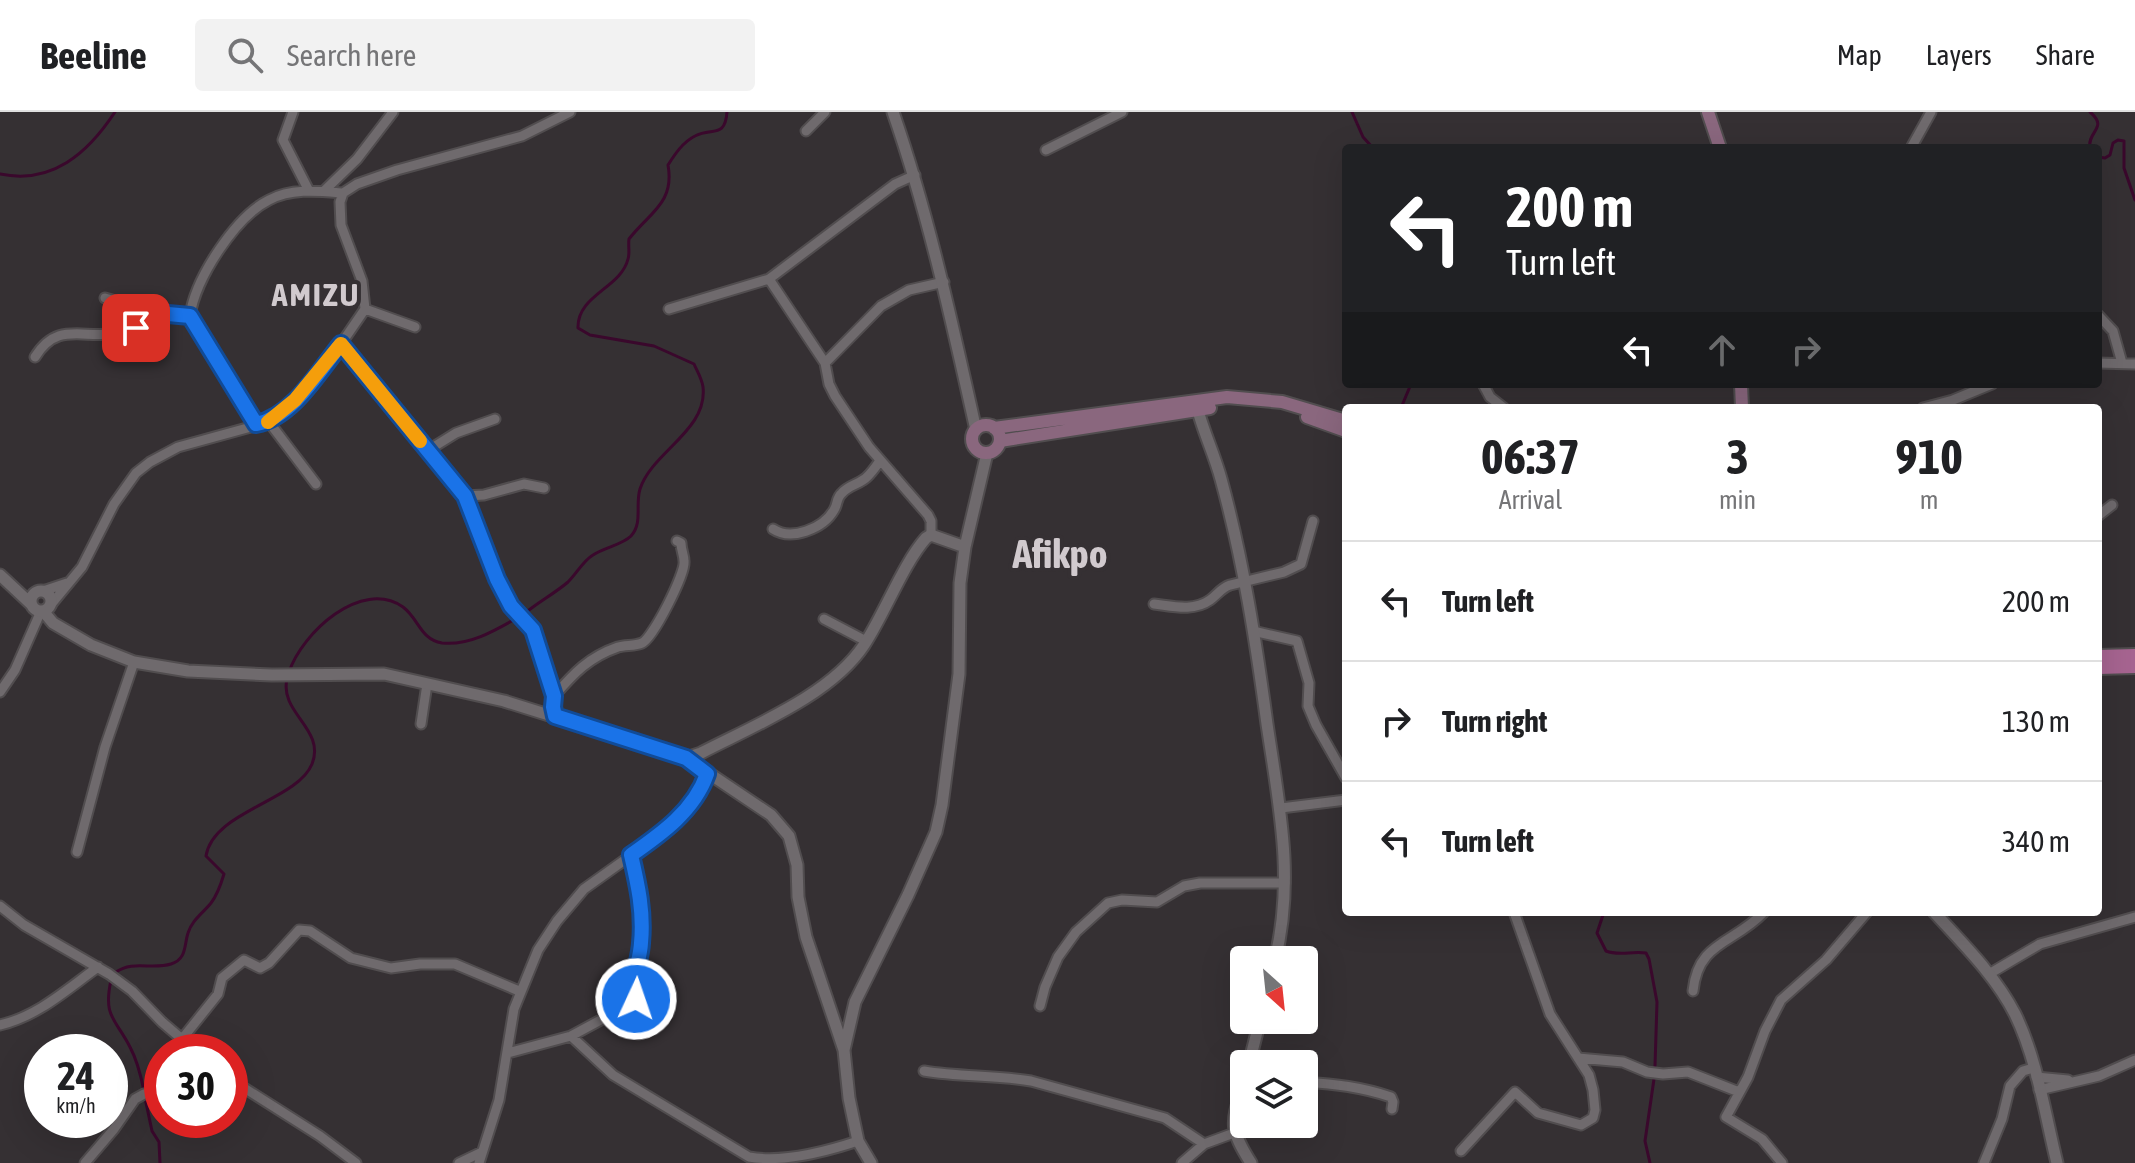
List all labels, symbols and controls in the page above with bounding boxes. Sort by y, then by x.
search box [195,19,755,91]
icon: search [223,33,267,77]
text: Beeline [40,34,147,77]
text: Search here [287,38,416,72]
text: Map [1837,39,1882,71]
text: Layers [1926,39,1992,71]
text: Share [2036,39,2095,71]
text: 200 m [1506,175,1633,239]
icon: left [1374,176,1478,280]
text: Turn left [1506,241,1616,283]
district label: AMIZU [271,276,360,313]
pin [102,294,170,362]
icon: arrive [114,306,158,350]
icon: left [1616,328,1660,372]
icon: ahead [1700,328,1744,372]
icon: right [1784,328,1828,372]
text: 06:37 [1481,429,1580,484]
text: 3 [1726,429,1749,484]
text: 910 [1895,429,1963,484]
text: Arrival [1499,485,1562,515]
text: min [1719,485,1756,515]
text: m [1920,485,1938,515]
district label: Afikpo [1011,531,1108,576]
icon: left [1374,579,1418,623]
text: Turn left [1442,584,1534,618]
text: 200 m [2002,584,2070,618]
icon: right [1374,699,1418,743]
text: Turn right [1442,704,1548,738]
text: 130 m [2002,704,2070,738]
icon: left [1374,819,1418,863]
text: Turn left [1442,824,1534,858]
text: 340 m [2002,824,2070,858]
north arrow [1230,946,1318,1034]
map controls [1230,946,1318,1138]
position arrow [594,957,678,1041]
speed limit sign: 30 [144,1034,248,1138]
button: layers [1230,1050,1318,1138]
text: 24 [57,1053,95,1098]
text: km/h [56,1094,96,1117]

